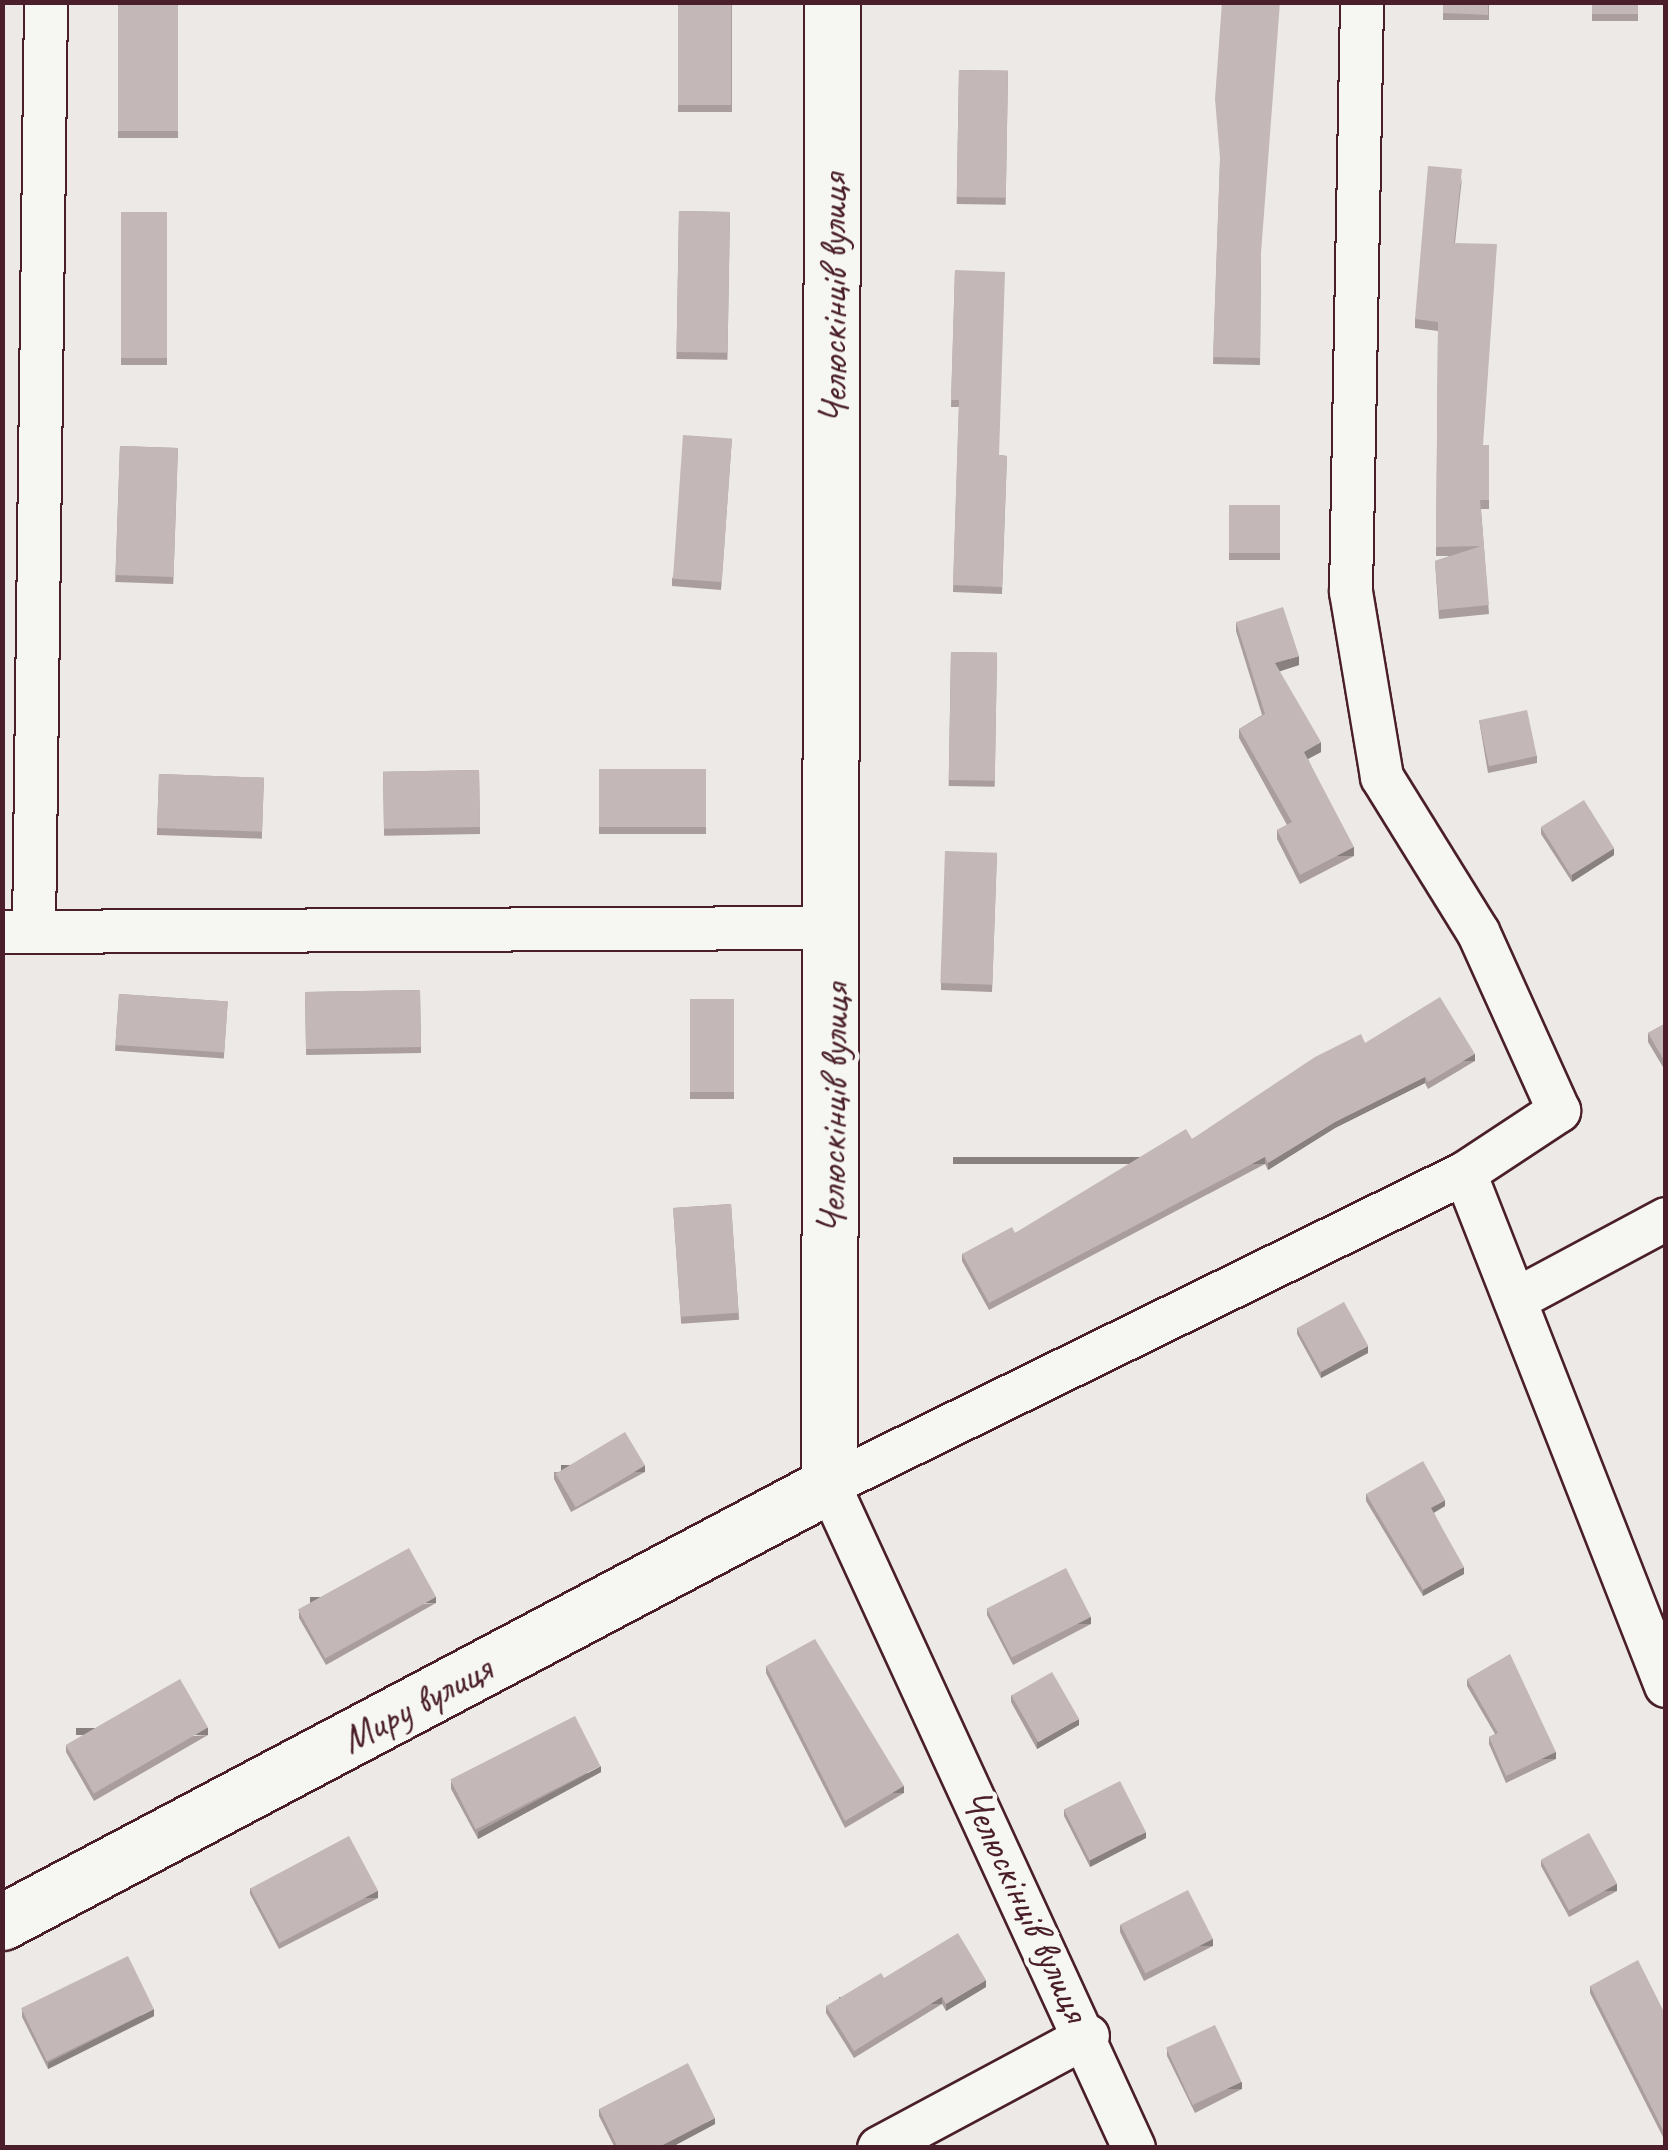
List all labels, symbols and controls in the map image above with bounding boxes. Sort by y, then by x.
street label: Челюскінців вулиця [809,174,857,424]
street label: Челюскінців вулиця [807,984,859,1234]
street label: Миру вулиця [331,1644,501,1764]
street label: Челюскінців вулиця [951,1782,1101,2028]

